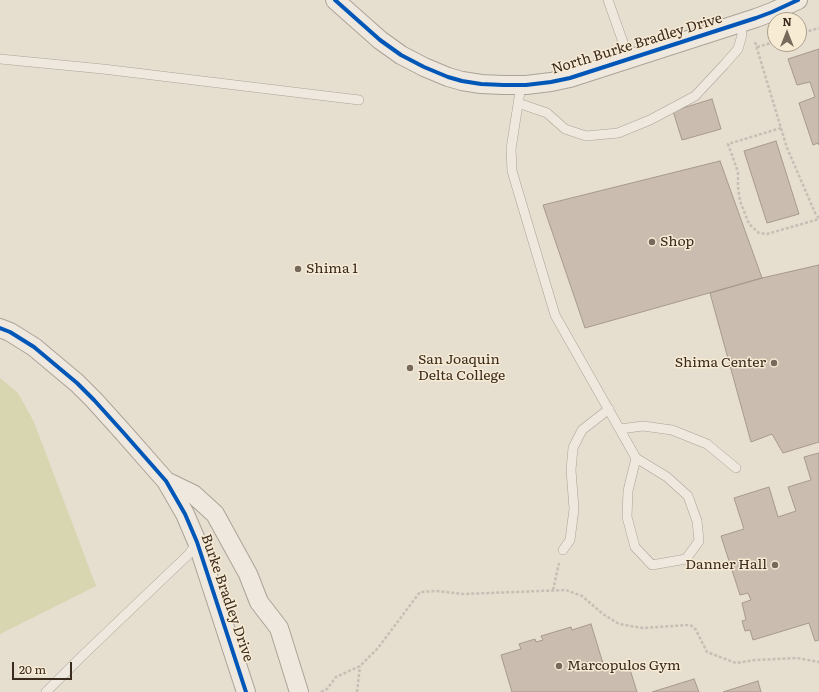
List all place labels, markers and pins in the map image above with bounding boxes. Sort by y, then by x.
place label: Shop [660,234,694,250]
marker: Shop [647,237,657,247]
place label: Shima 1 [306,261,358,277]
marker: Shima 1 [293,264,303,274]
place label: San Joaquin Delta College [418,352,505,384]
place label: Shima Center [675,355,766,371]
marker: Shima Center [769,358,779,368]
marker: San Joaquin Delta College [405,363,415,373]
place label: Danner Hall [685,557,767,573]
marker: Danner Hall [770,560,780,570]
place label: Marcopulos Gym [567,658,681,674]
marker: Marcopulos Gym [554,661,564,671]

